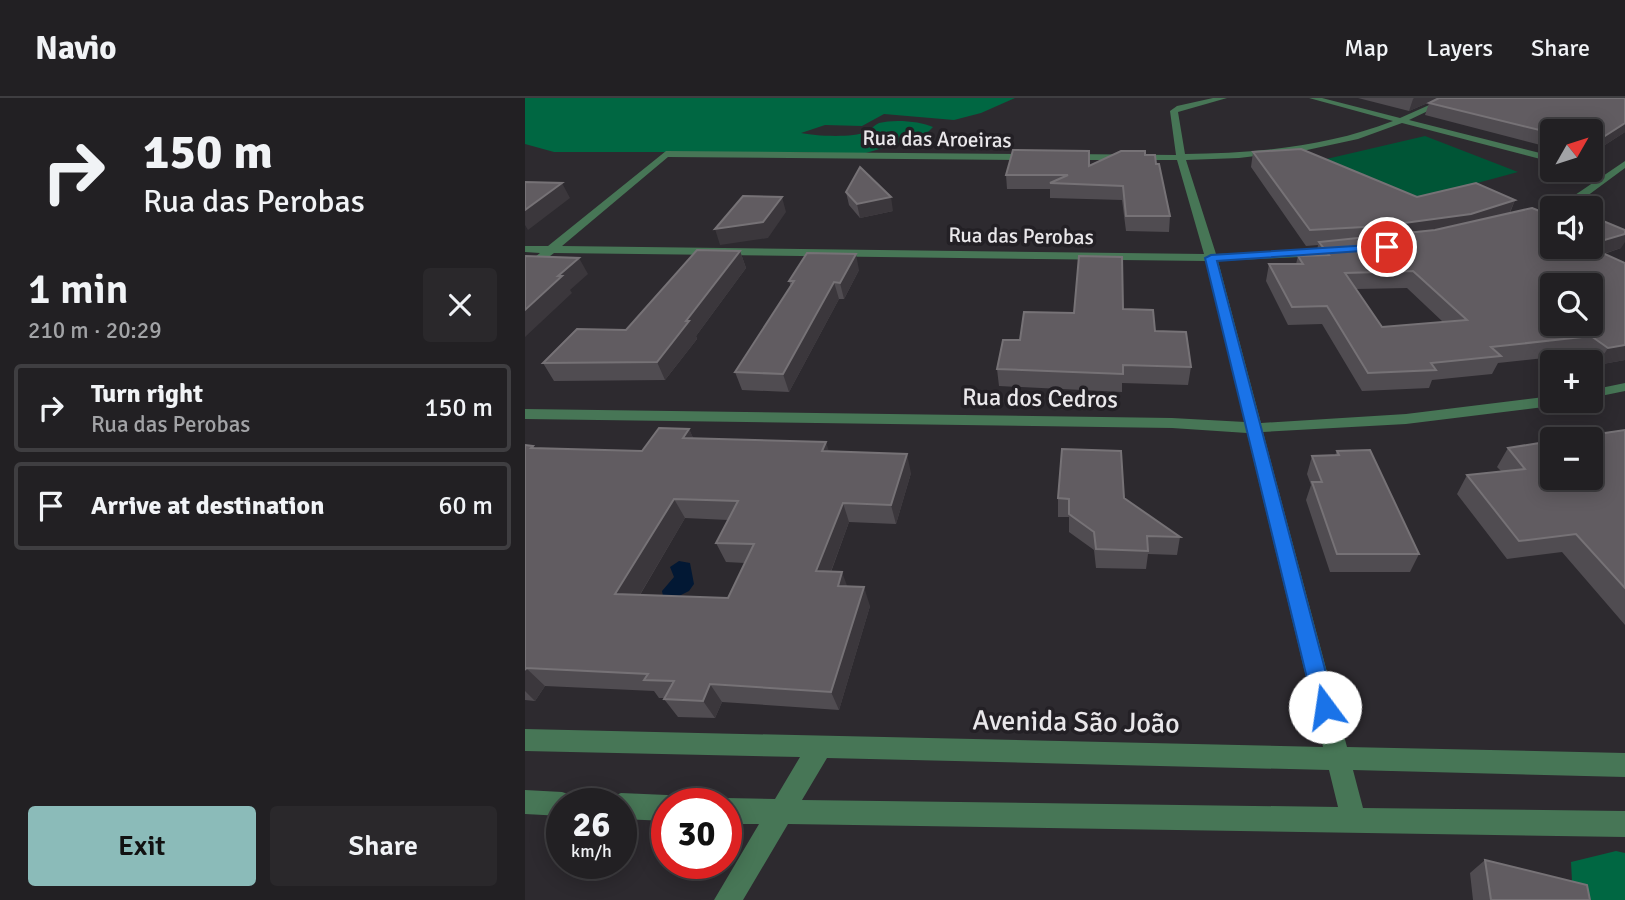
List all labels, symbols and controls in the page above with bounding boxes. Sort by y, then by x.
text: Navio [35,28,117,69]
text: Map [1344,33,1389,63]
text: Layers [1427,33,1493,63]
text: Share [1531,33,1590,63]
north arrow [1540,119,1603,182]
map controls [1540,119,1603,490]
text: 150 m [143,122,273,182]
street label: Rua das Aroeiras [862,125,1012,153]
icon: right [28,126,119,217]
text: Rua das Perobas [143,182,365,221]
button: sound [1540,196,1603,259]
pin [1357,217,1417,277]
street label: Rua das Perobas [948,222,1094,250]
icon: arrive [1368,228,1406,266]
text: 1 min [28,264,129,315]
button: close [423,268,497,342]
button: search [1540,273,1603,336]
text: 210 m · 20:29 [28,316,162,345]
button: + [1540,350,1603,413]
text: Turn right [91,378,203,410]
street label: Rua dos Cedros [962,382,1118,414]
icon: right [32,389,70,427]
text: 150 m [424,392,493,424]
text: Rua das Perobas [91,410,250,439]
button: − [1540,427,1603,490]
icon: arrive [32,487,70,525]
text: Arrive at destination [91,490,324,522]
text: 60 m [438,490,493,522]
position arrow [1288,670,1362,744]
street label: Avenida São João [972,703,1180,741]
speed limit sign: 30 [651,788,742,879]
text: 26 [573,803,610,846]
button: Exit [28,806,256,886]
button: Share [270,806,497,886]
text: km/h [571,840,612,862]

